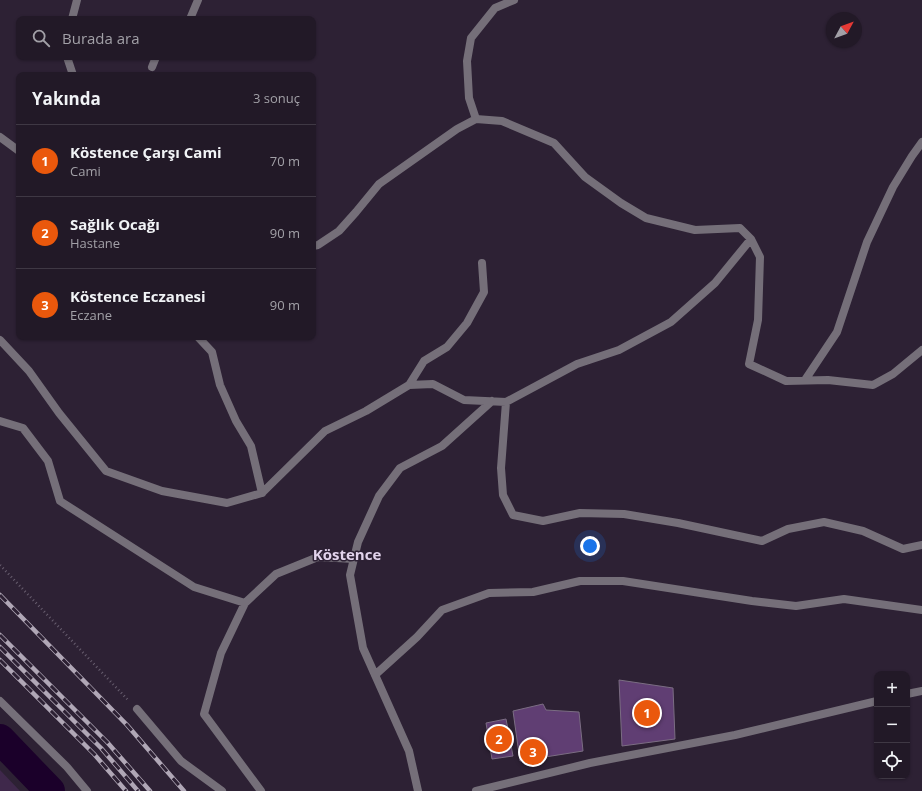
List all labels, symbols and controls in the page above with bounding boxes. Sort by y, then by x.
north arrow [826,12,862,48]
search box [16,16,316,60]
icon: search [30,27,52,49]
text: Burada ara [62,28,140,48]
text: Yakında [32,87,101,110]
text: 3 sonuç [253,89,300,107]
text: Köstence Çarşı Cami [70,142,222,162]
text: 1 [41,152,49,170]
text: 70 m [270,152,300,170]
text: Cami [70,162,101,180]
text: Sağlık Ocağı [70,214,160,234]
text: 2 [41,224,49,242]
text: 90 m [270,224,300,242]
text: Hastane [70,234,120,252]
text: Köstence Eczanesi [70,286,206,306]
text: 3 [41,296,49,314]
text: 90 m [270,296,300,314]
text: Eczane [70,306,112,324]
your location [580,536,600,556]
district label: Köstence [313,544,381,564]
map controls [874,671,910,779]
button: + [874,671,910,707]
pin: 1 [634,698,660,728]
button: − [874,707,910,743]
pin: 2 [486,724,512,754]
pin: 3 [520,737,546,767]
button: locate [874,743,910,779]

